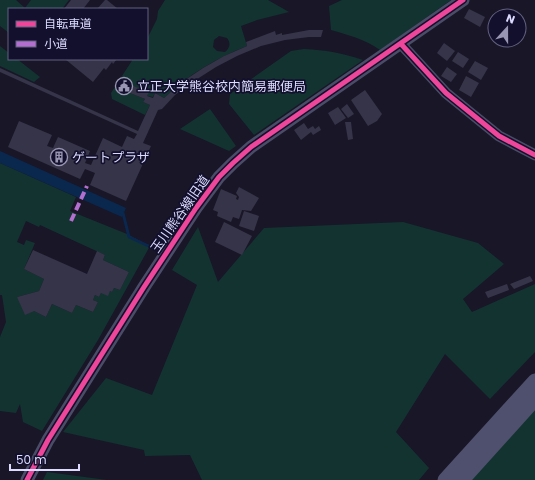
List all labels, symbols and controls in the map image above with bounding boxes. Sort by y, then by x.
legend [8,8,148,60]
north arrow [487,8,527,48]
text: N [504,10,517,28]
text: 自転車道 [44,15,92,32]
text: 小道 [44,35,68,52]
public building icon: 立正大学熊谷校内簡易郵便局 [114,76,134,96]
place label: 立正大学熊谷校内簡易郵便局 [137,77,306,96]
building icon: ゲートプラザ [49,147,69,167]
place label: ゲートプラザ [72,148,150,167]
street label: 玉川熊谷線旧道 [146,171,214,257]
scale bar [10,446,79,472]
text: 50 m [16,451,47,468]

